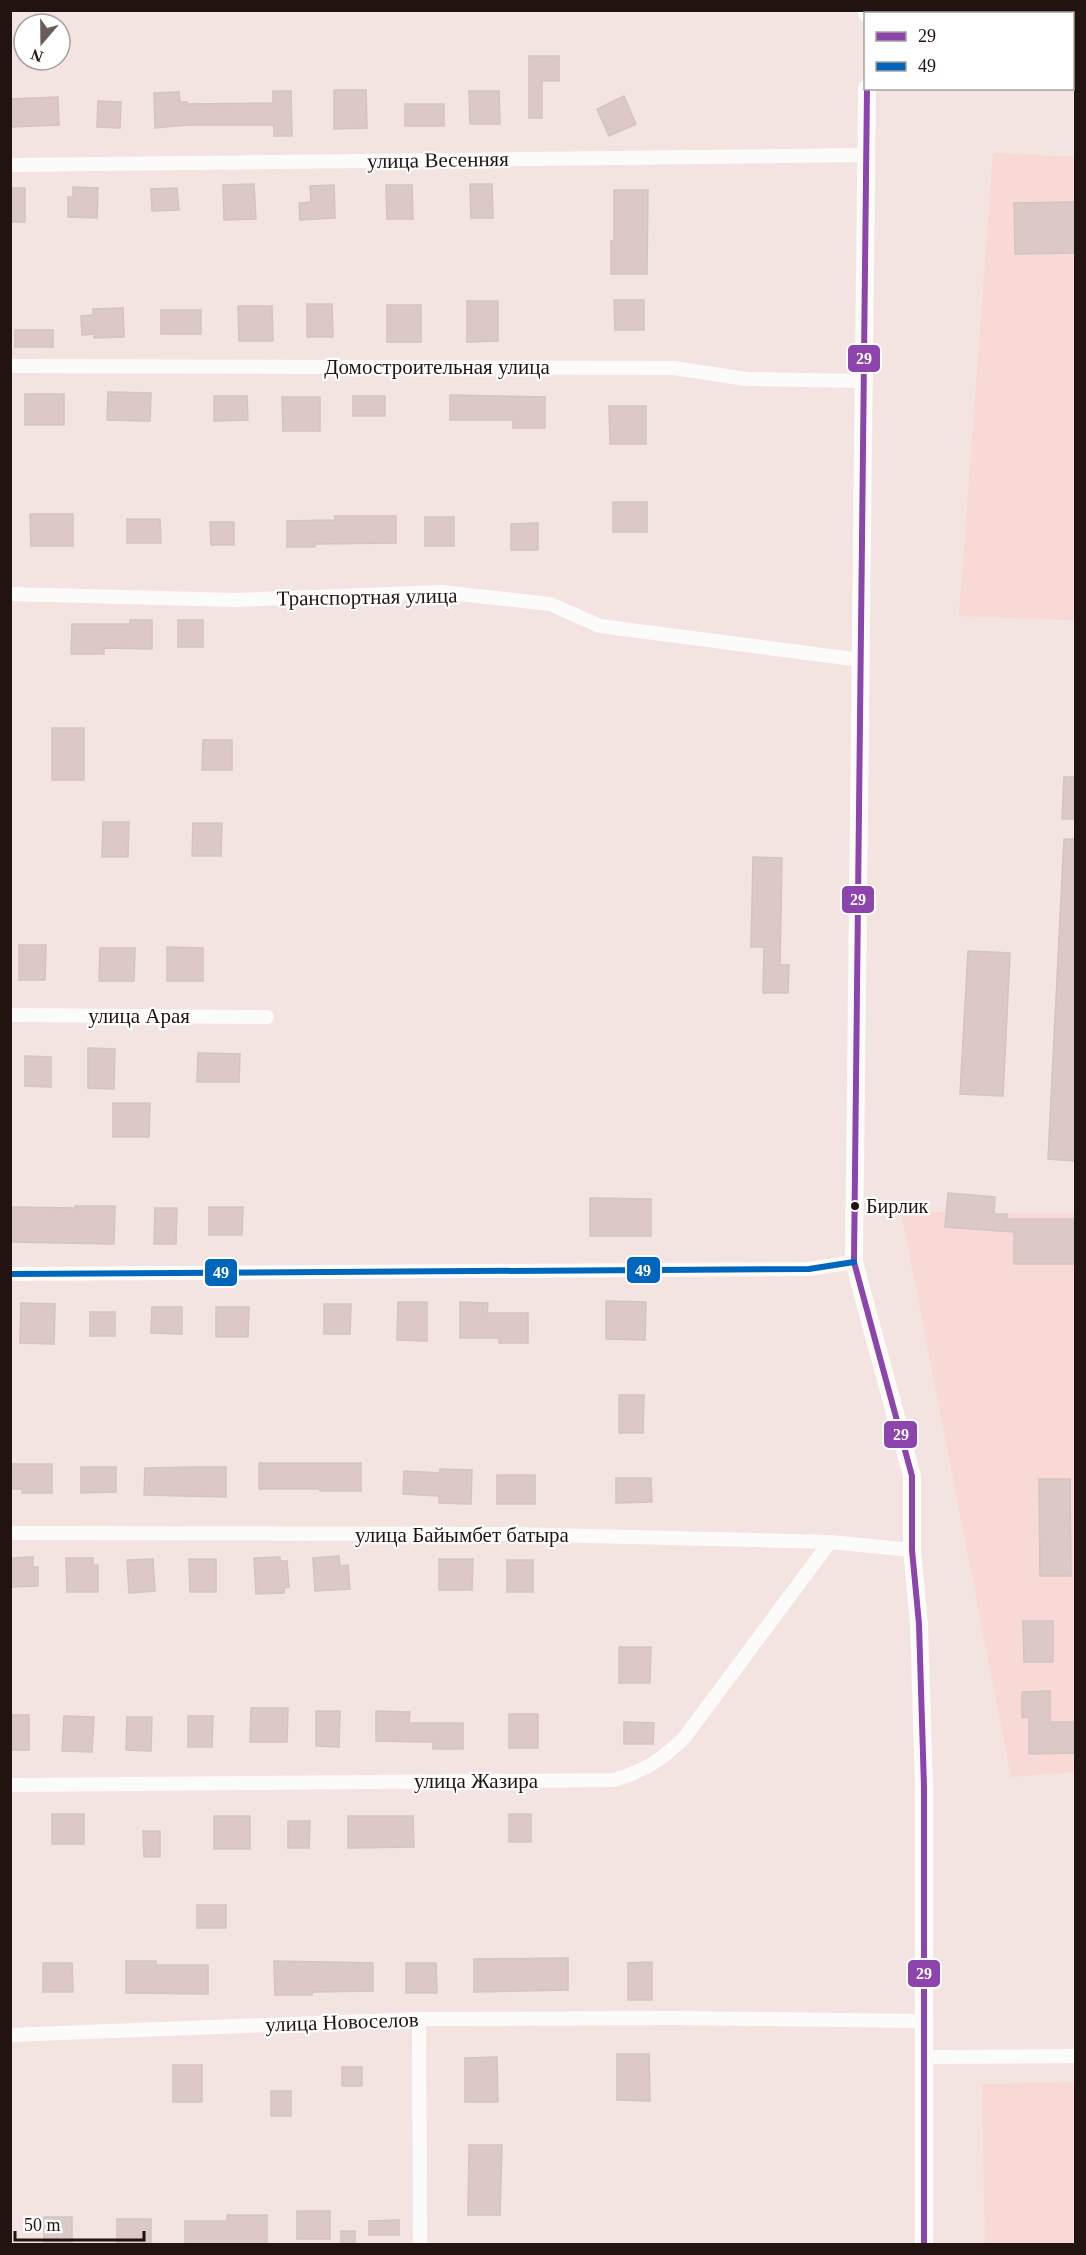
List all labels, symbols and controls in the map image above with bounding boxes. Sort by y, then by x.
north arrow [12,12,72,72]
legend [864,12,1074,90]
text: 29 [918,26,936,46]
text: N [28,46,45,66]
text: 49 [918,56,936,76]
street label: улица Весенняя [367,147,509,173]
line badge: 29 [847,344,881,373]
text: 29 [856,350,872,367]
street label: Домостроительная улица [324,355,550,379]
street label: Транспортная улица [276,583,458,611]
line badge: 29 [841,885,875,914]
text: 29 [850,891,866,908]
street label: улица Арая [88,1004,190,1028]
place label: Бирлик [866,1195,929,1218]
marker: Бирлик [849,1200,861,1212]
line badge: 49 [626,1256,661,1284]
line badge: 49 [204,1258,238,1287]
text: 49 [635,1262,651,1279]
text: 49 [213,1264,229,1281]
line badge: 29 [883,1420,918,1449]
text: 29 [893,1426,909,1443]
street label: улица Байымбет батыра [355,1523,570,1547]
street label: улица Жазира [414,1769,539,1793]
line badge: 29 [907,1959,941,1988]
text: 29 [916,1965,932,1982]
street label: улица Новоселов [265,2007,419,2037]
scale bar [15,2204,144,2242]
text: 50 m [24,2215,61,2235]

